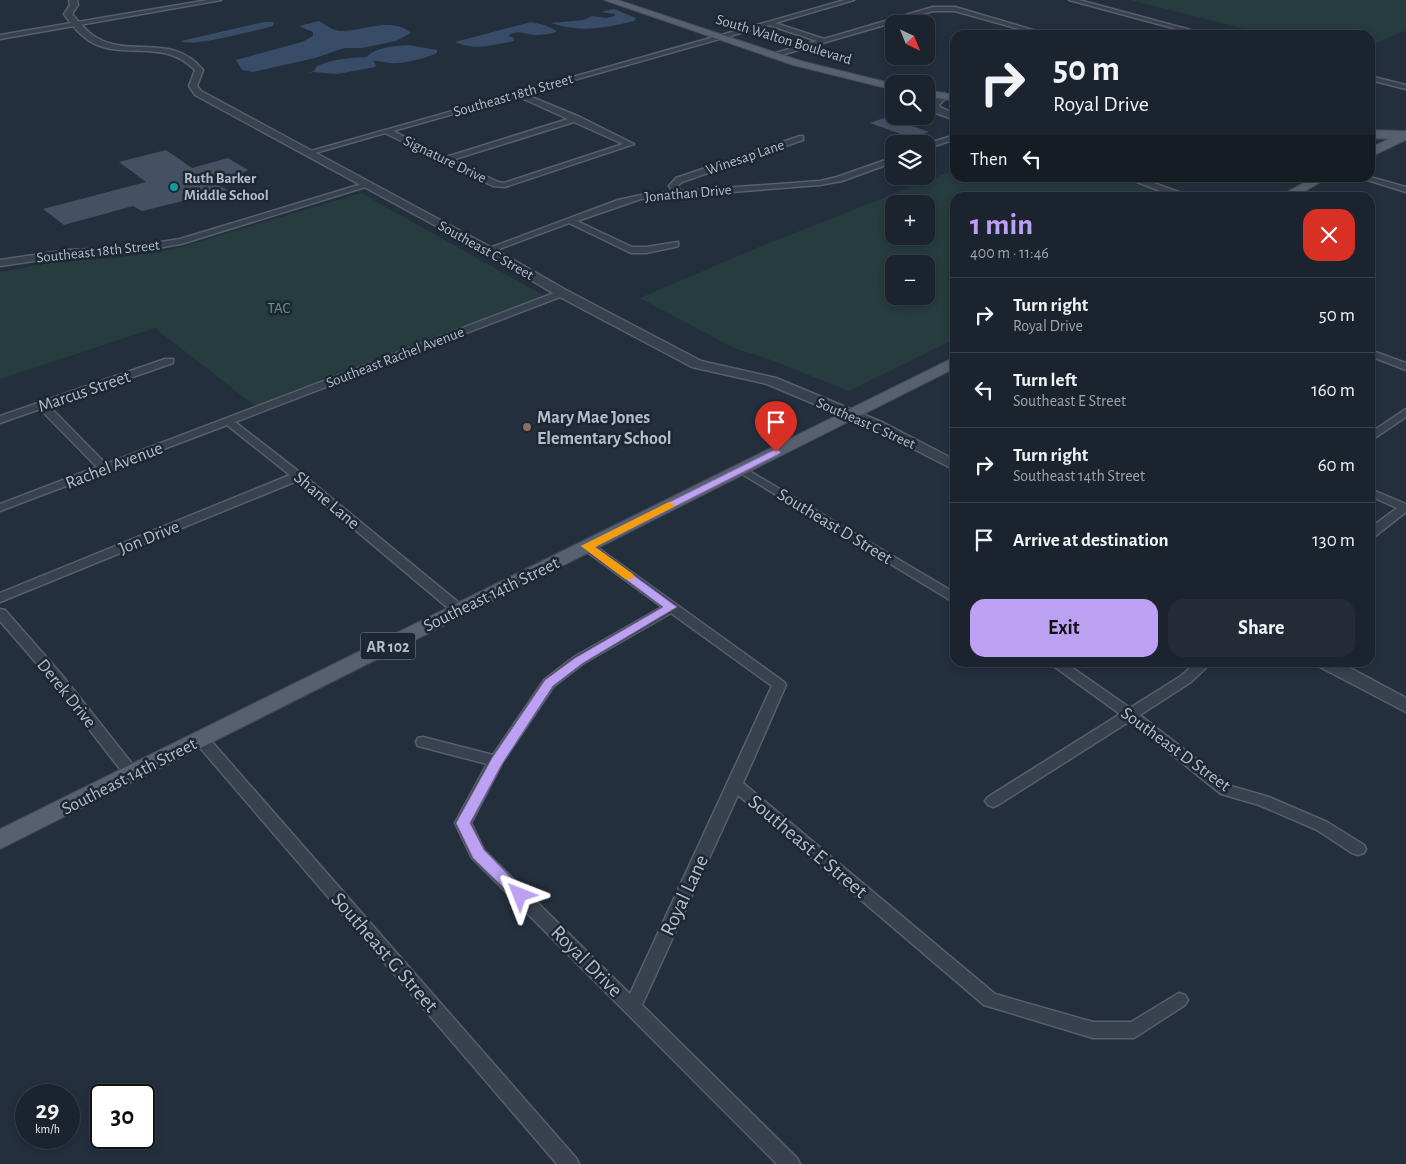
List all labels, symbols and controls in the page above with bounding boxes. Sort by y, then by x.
street label: South Walton Boulevard [714,12,854,67]
north arrow [885,15,935,65]
map controls [885,15,935,305]
icon: right [970,50,1035,115]
text: 50 m [1053,52,1120,87]
street label: Southeast 18th Street [452,71,575,120]
button: search [885,75,935,125]
text: Royal Drive [1053,93,1149,115]
street label: Signature Drive [401,133,489,186]
button: layers [885,135,935,185]
street label: Winesap Lane [704,137,786,178]
icon: left [1018,145,1046,173]
text: Then [970,150,1008,169]
place label: Ruth Barker Middle School [184,171,269,203]
marker: Ruth Barker Middle School [168,181,180,193]
street label: Jonathan Drive [644,182,732,205]
button: + [885,195,935,245]
button: close [1303,209,1355,261]
text: 1 min [970,210,1033,240]
street label: Southeast C Street [435,218,536,283]
street label: Southeast 18th Street [36,238,161,265]
text: 400 m · 11:46 [970,245,1049,261]
button: − [885,255,935,305]
text: Turn right [1013,296,1088,315]
park label: TAC [268,301,291,316]
icon: right [970,301,998,329]
text: 50 m [1319,306,1355,325]
text: Royal Drive [1013,318,1083,334]
street label: Southeast Rachel Avenue [324,324,466,391]
street label: Marcus Street [36,368,133,416]
text: Turn left [1013,371,1077,390]
icon: left [970,376,998,404]
text: 160 m [1311,381,1355,400]
text: Southeast E Street [1013,393,1126,409]
street label: Southeast C Street [814,395,918,452]
pin [755,401,797,452]
icon: arrive [762,408,790,436]
place label: Mary Mae Jones Elementary School [537,409,672,448]
marker: Mary Mae Jones Elementary School [521,421,533,433]
street label: Rachel Avenue [63,439,165,493]
text: Turn right [1013,446,1088,465]
icon: right [970,451,998,479]
text: 60 m [1318,456,1355,475]
street label: Shane Lane [290,468,363,533]
text: Southeast 14th Street [1013,468,1145,484]
street label: Southeast D Street [774,486,895,568]
street label: Jon Drive [117,518,182,558]
icon: arrive [970,526,998,554]
text: Arrive at destination [1013,531,1169,550]
text: 130 m [1312,531,1355,550]
street label: Southeast 14th Street [421,554,562,636]
button: Exit [970,599,1158,657]
button: Share [1168,599,1355,657]
road number: AR 102 [360,632,416,659]
street label: Derek Drive [33,656,99,731]
street label: Southeast D Street [1117,704,1234,796]
street label: Southeast 14th Street [59,735,200,819]
street label: Southeast E Street [744,791,872,902]
street label: Royal Lane [657,852,712,939]
position arrow [493,868,545,920]
street label: Southeast G Street [327,888,442,1016]
street label: Royal Drive [547,922,626,1001]
speed limit sign: 30 [90,1084,155,1149]
text: 29 [36,1098,59,1123]
text: km/h [35,1123,60,1135]

